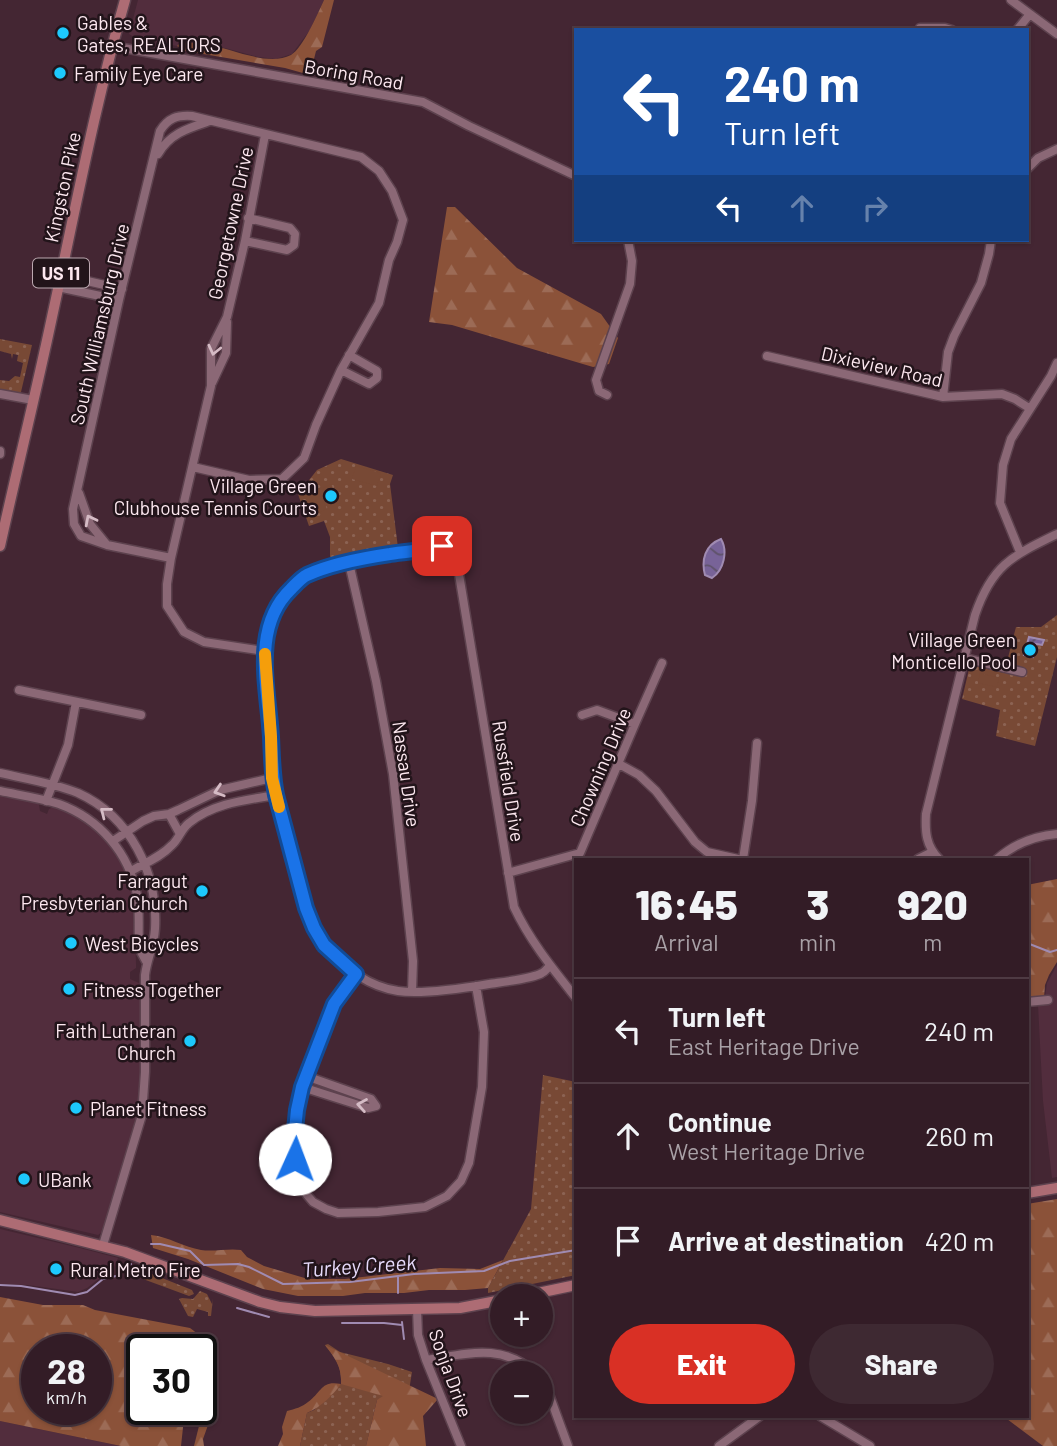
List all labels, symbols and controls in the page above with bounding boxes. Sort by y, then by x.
place label: Gables & Gates, REALTORS [77,11,221,56]
marker: Gables & Gates, REALTORS [55,25,71,41]
text: 240 m [724,53,860,112]
street label: Boring Road [303,54,405,94]
icon: left [609,56,700,147]
place label: Family Eye Care [74,62,203,85]
marker: Family Eye Care [52,65,68,81]
text: Turn left [724,113,841,151]
street label: Kingston Pike [39,130,85,244]
street label: Georgetowne Drive [203,144,257,302]
icon: left [710,189,748,227]
icon: ahead [783,189,821,227]
icon: right [856,189,894,227]
street label: South Williamsburg Drive [65,221,133,427]
road number: US 11 [33,258,89,288]
street label: Dixieview Road [819,341,945,391]
one-way arrow [208,344,222,356]
place label: Village Green Clubhouse Tennis Courts [114,474,317,519]
marker: Village Green Clubhouse Tennis Courts [323,488,339,504]
one-way arrow [85,515,99,527]
pin [412,516,472,576]
icon: arrive [423,527,461,565]
place label: Village Green Monticello Pool [891,628,1016,673]
marker: Village Green Monticello Pool [1022,642,1038,658]
street label: Chowning Drive [565,704,635,830]
street label: Russfield Drive [488,719,530,843]
street label: Nassau Drive [388,720,426,828]
one-way arrow [213,783,226,797]
one-way arrow [101,808,114,820]
place label: Farragut Presbyterian Church [21,869,188,914]
text: 16:45 [635,878,738,928]
text: 3 [806,878,829,928]
text: 920 [898,878,968,928]
marker: Farragut Presbyterian Church [194,883,210,899]
text: Arrival [654,928,719,956]
text: min [799,928,836,956]
text: m [923,928,942,956]
place label: West Bicycles [85,932,199,955]
marker: West Bicycles [63,935,79,951]
place label: Fitness Together [83,978,222,1001]
marker: Fitness Together [61,981,77,997]
text: Turn left [668,1001,766,1032]
icon: left [609,1012,647,1050]
text: 240 m [924,1015,994,1046]
place label: Faith Lutheran Church [55,1019,176,1064]
text: East Heritage Drive [668,1032,860,1060]
marker: Faith Lutheran Church [182,1033,198,1049]
place label: Planet Fitness [90,1097,207,1120]
one-way arrow [356,1098,367,1113]
marker: Planet Fitness [68,1100,84,1116]
text: Continue [668,1106,772,1137]
icon: ahead [609,1117,647,1155]
text: 260 m [925,1120,994,1151]
position arrow [258,1122,332,1196]
text: West Heritage Drive [668,1137,865,1165]
place label: UBank [38,1168,92,1191]
marker: UBank [16,1171,32,1187]
icon: arrive [609,1222,647,1260]
text: Arrive at destination [668,1225,904,1256]
text: 420 m [925,1225,994,1256]
water label: Turkey Creek [301,1248,418,1281]
place label: Rural Metro Fire [70,1258,201,1281]
marker: Rural Metro Fire [48,1261,64,1277]
map controls [490,1284,553,1424]
button: + [490,1284,553,1347]
button: Exit [609,1324,795,1404]
button: Share [809,1324,994,1404]
street label: Sonja Drive [424,1326,478,1420]
speed limit sign: 30 [126,1334,217,1425]
text: 28 [47,1349,86,1391]
button: − [490,1361,553,1424]
text: km/h [46,1386,87,1408]

